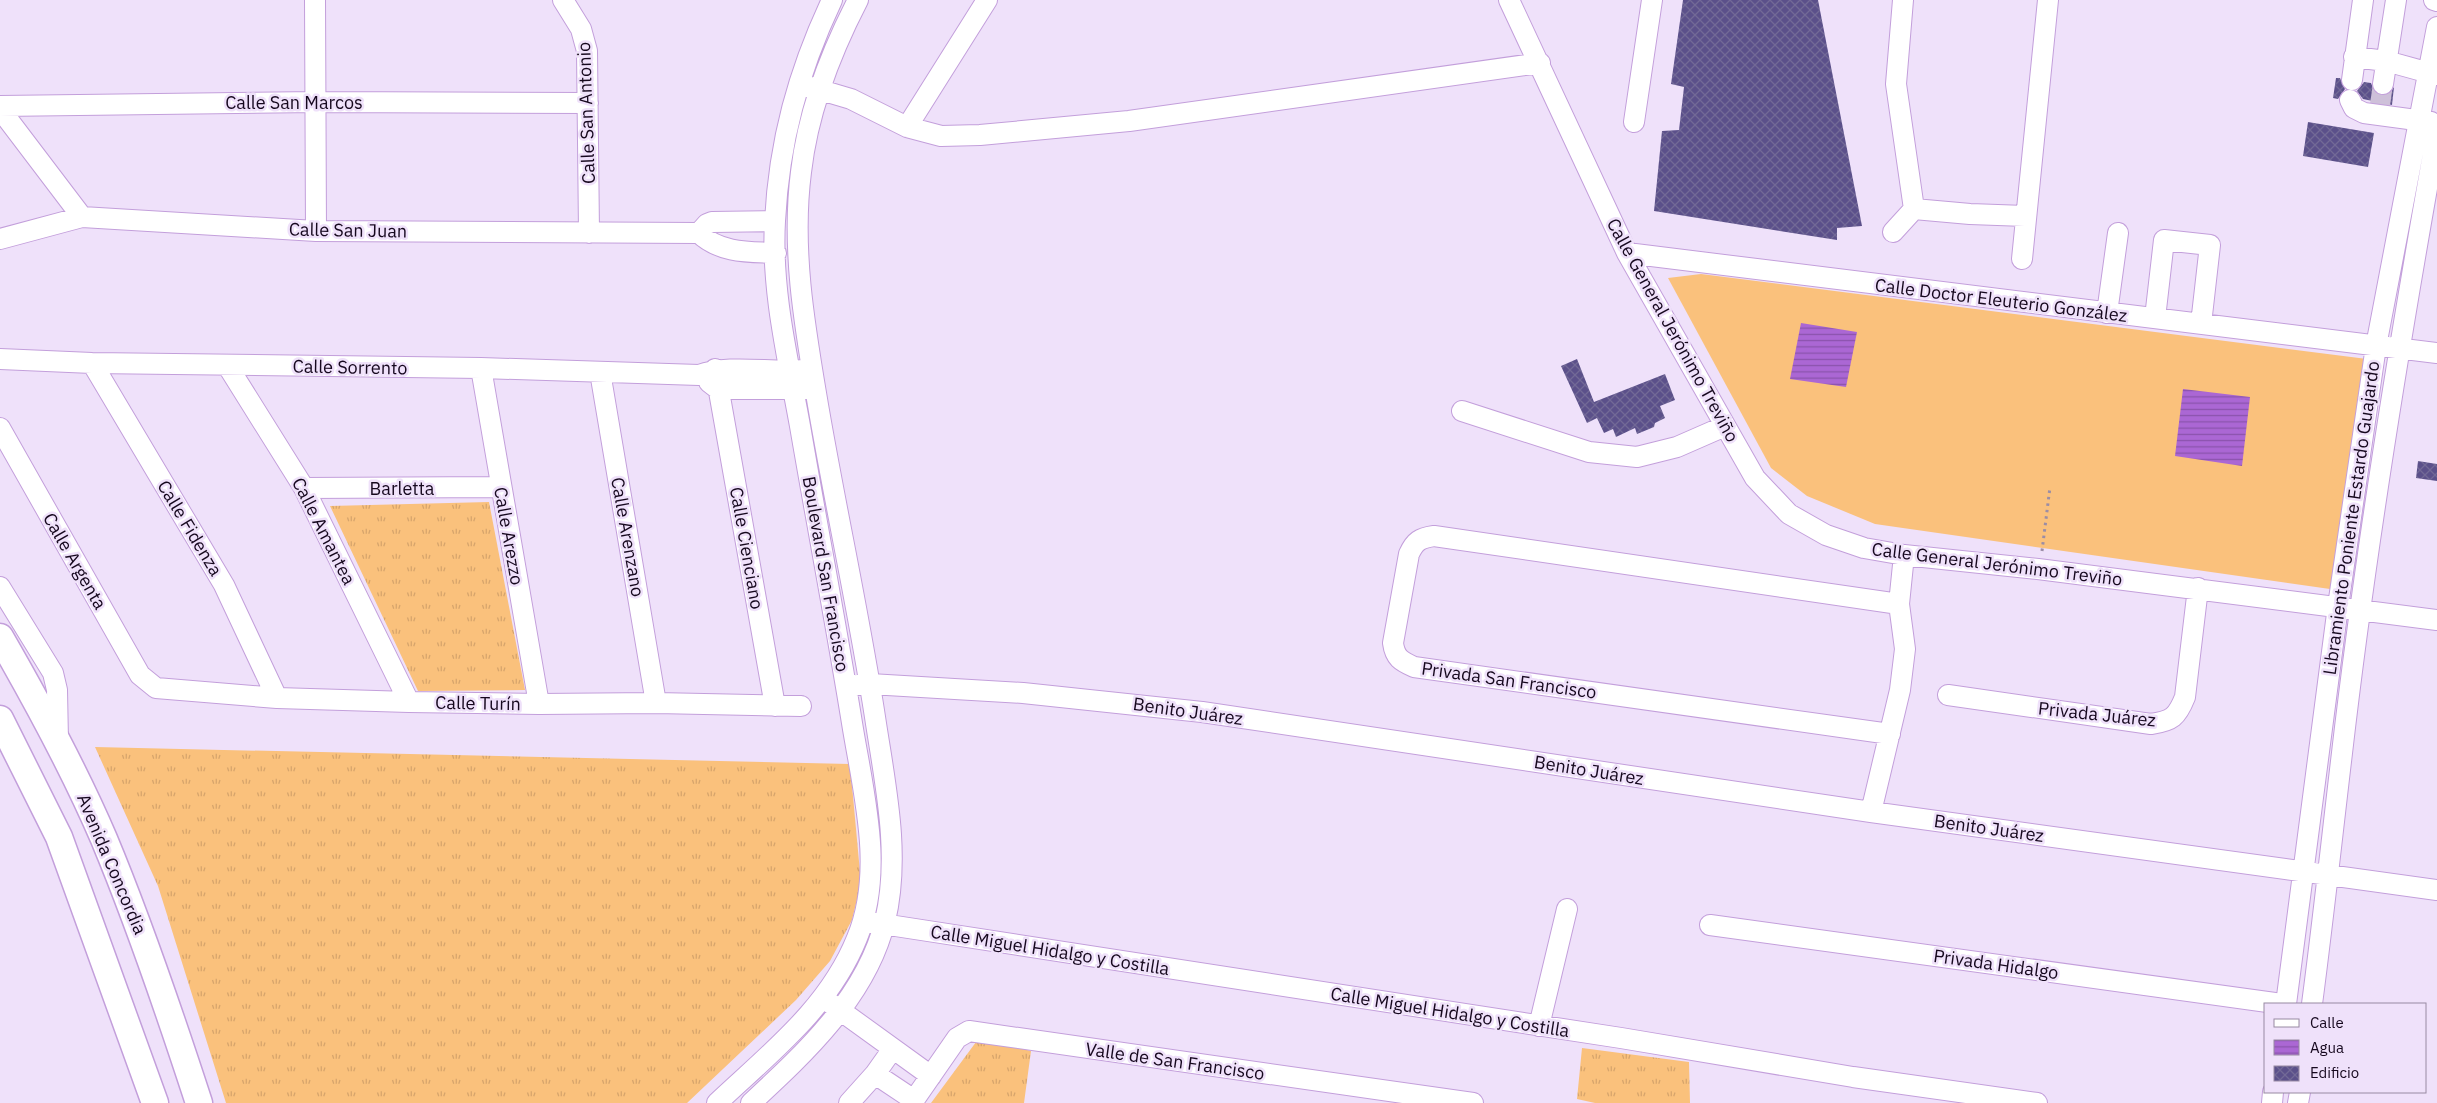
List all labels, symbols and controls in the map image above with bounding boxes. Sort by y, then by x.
street label: Calle San Antonio [572,42,600,184]
street label: Calle San Marcos [225,91,363,114]
street label: Calle General Jerónimo Treviño [1602,214,1744,446]
street label: Calle San Juan [289,217,407,243]
street label: Calle Doctor Eleuterio González [1874,273,2128,327]
street label: Calle Sorrento [292,355,408,379]
street label: Libramiento Poniente Estardo Guajardo [2318,360,2384,676]
street label: Calle Amantea [287,473,361,589]
street label: Boulevard San Francisco [797,474,855,674]
street label: Calle Arenzano [606,475,650,599]
street label: Calle Fidenza [152,476,228,580]
street label: Barletta [370,477,435,500]
street label: Calle Arezzo [489,485,529,587]
street label: Calle Cienciano [725,485,769,611]
street label: Calle Argenta [38,509,112,614]
street label: Calle General Jerónimo Treviño [1870,537,2124,591]
street label: Privada San Francisco [1420,656,1598,704]
street label: Calle Turín [435,691,521,715]
street label: Benito Juárez [1132,692,1244,730]
street label: Privada Juárez [2037,696,2157,732]
street label: Benito Juárez [1533,750,1645,790]
street label: Avenida Concordia [72,790,152,938]
street label: Benito Juárez [1933,809,2045,847]
street label: Calle Miguel Hidalgo y Costilla [929,920,1171,980]
street label: Privada Hidalgo [1932,944,2060,984]
street label: Calle Miguel Hidalgo y Costilla [1329,982,1571,1042]
legend [2264,1003,2427,1093]
text: Calle [2310,1013,2344,1032]
street label: Valle de San Francisco [1084,1037,1266,1085]
text: Agua [2310,1038,2344,1057]
text: Edificio [2310,1063,2359,1082]

